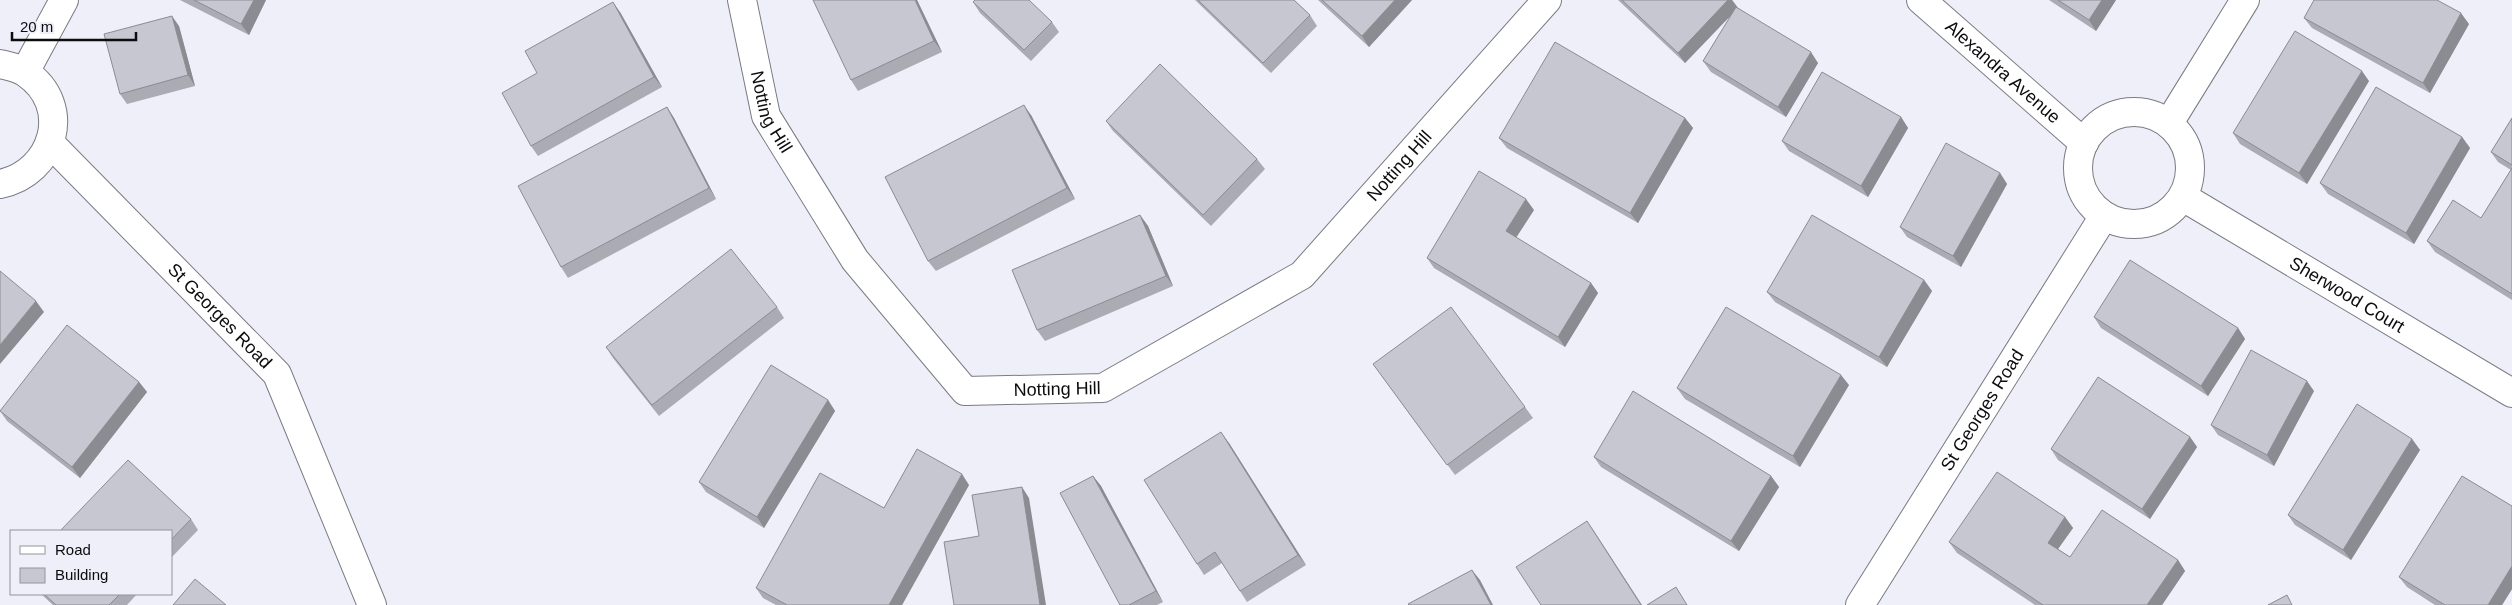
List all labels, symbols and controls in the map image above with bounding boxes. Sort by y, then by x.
scale bar [12,10,136,42]
street label: Alexandra Avenue [1942,16,2064,127]
text: 20 m [20,18,53,35]
street label: Notting Hill [747,69,796,156]
street label: Notting Hill [1363,127,1436,205]
street label: Sherwood Court [2286,253,2408,337]
street label: St Georges Road [164,259,276,373]
street label: St Georges Road [1937,346,2028,474]
street label: Notting Hill [1013,378,1101,400]
legend [10,530,172,595]
text: Road [55,541,91,558]
text: Building [55,566,108,583]

